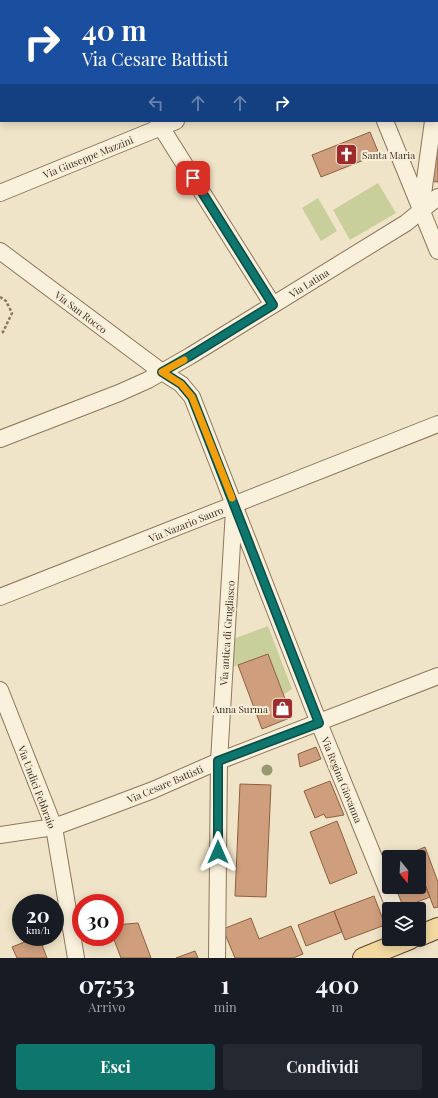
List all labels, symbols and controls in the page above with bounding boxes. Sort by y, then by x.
text: 40 m [82,11,147,48]
icon: right [16,16,68,68]
text: Via Cesare Battisti [82,47,228,71]
icon: left [145,92,167,114]
icon: ahead [187,92,209,114]
icon: ahead [229,92,251,114]
icon: right [271,92,293,114]
street label: Via Giuseppe Mazzini [40,133,135,182]
church icon: Santa Maria [333,142,359,168]
place label: Santa Maria [362,148,415,162]
pin [176,161,210,195]
icon: arrive [182,167,204,189]
street label: Via Latina [286,265,332,301]
street label: Via San Rocco [51,287,111,337]
street label: Via Nazario Sauro [146,502,226,546]
street label: Via antica di Grugliasco [216,579,238,687]
shop icon: Anna Surma [270,696,296,722]
place label: Anna Surma [212,702,268,716]
street label: Via Regina Giovanna [318,734,366,825]
street label: Via Undici Febbraio [14,743,59,831]
street label: Via Cesare Battisti [124,762,205,807]
position arrow [197,831,239,873]
north arrow [382,850,426,894]
map controls [382,850,426,946]
speed limit sign: 30 [72,894,124,946]
text: 20 [26,901,50,928]
button: layers [382,902,426,946]
text: km/h [26,923,50,937]
text: 07:53 [79,968,135,1000]
text: 1 [221,968,230,1000]
text: 400 [316,968,359,1000]
text: Arrivo [88,998,125,1015]
text: min [214,998,237,1015]
text: m [332,998,343,1015]
button: Esci [16,1044,215,1090]
button: Condividi [223,1044,422,1090]

